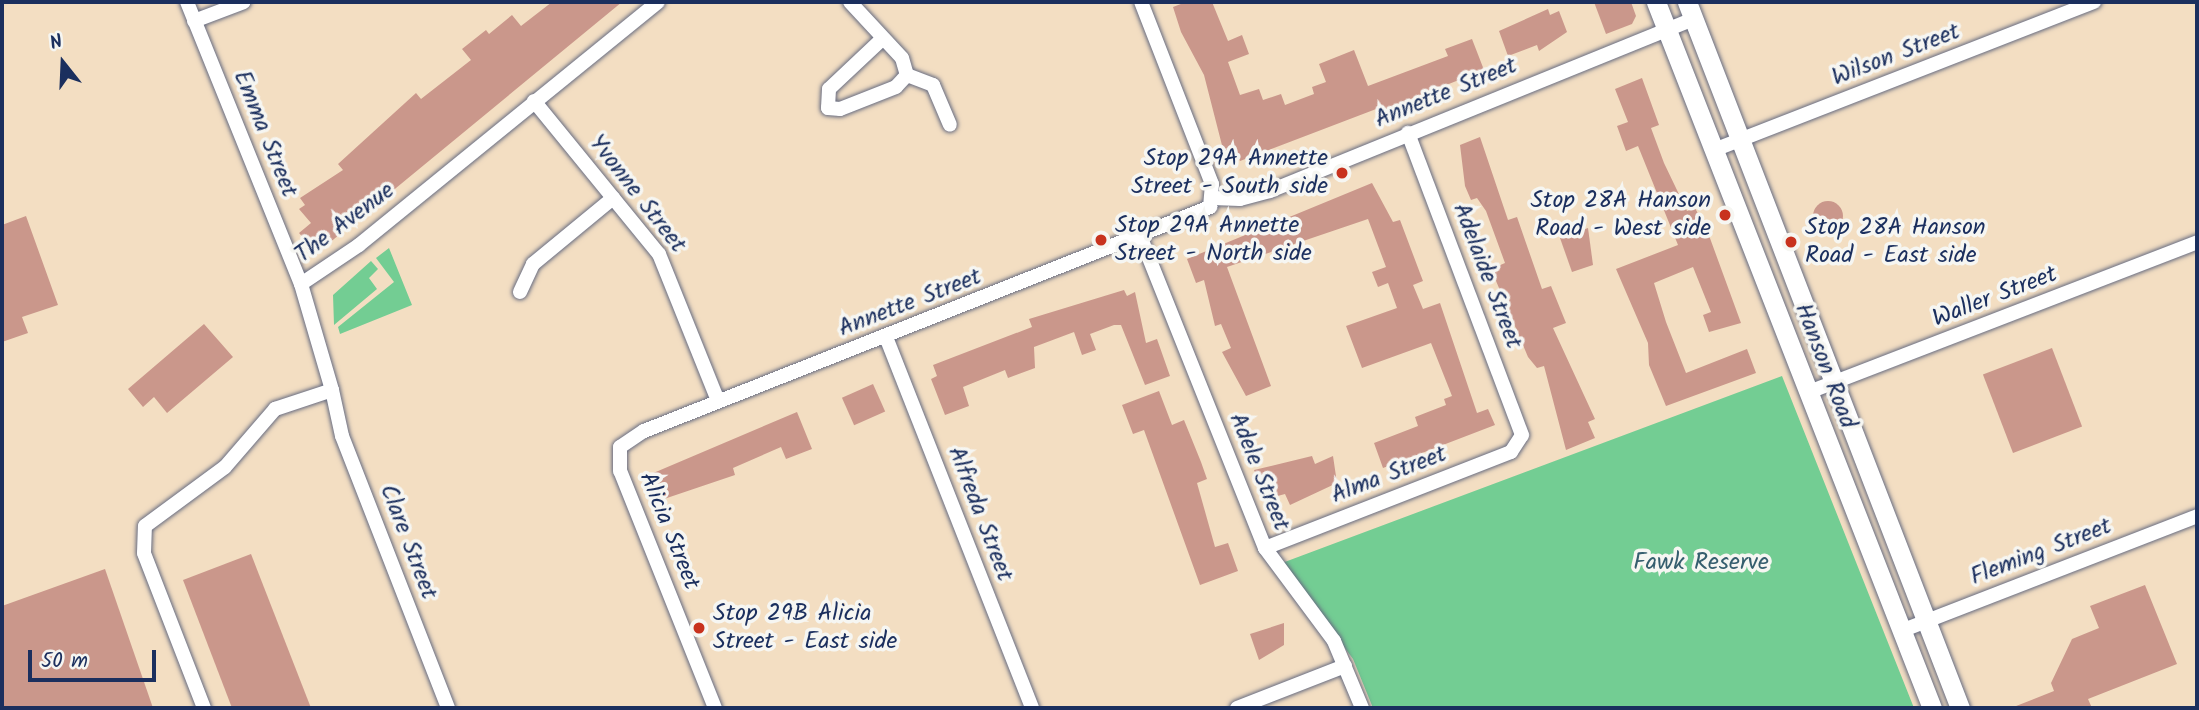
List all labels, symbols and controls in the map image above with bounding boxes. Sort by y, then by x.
street label: Wilson Street [1828,17,1964,93]
text: N [46,27,67,59]
north arrow [28,28,98,98]
street label: Annette Street [1371,51,1521,135]
street label: Emma Street [227,66,303,202]
street label: Yvonne Street [582,129,692,259]
place label: Stop 29A Annette Street - South side [1131,145,1328,201]
marker: Stop 29A Annette Street - South side [1334,165,1350,181]
street label: The Avenue [290,176,400,270]
place label: Stop 28A Hanson Road - West side [1530,187,1711,243]
street label: Adelaide Street [1446,199,1528,353]
marker: Stop 28A Hanson Road - West side [1717,207,1733,223]
place label: Stop 29A Annette Street - North side [1115,212,1312,268]
place label: Stop 28A Hanson Road - East side [1805,214,1986,270]
marker: Stop 29A Annette Street - North side [1093,232,1109,248]
marker: Stop 28A Hanson Road - East side [1783,234,1799,250]
street label: Waller Street [1929,260,2061,334]
street label: Annette Street [834,263,986,343]
street label: Hanson Road [1788,299,1862,433]
street label: Adele Street [1222,409,1296,535]
street label: Alma Street [1327,440,1451,510]
street label: Alfreda Street [941,443,1019,585]
street label: Alicia Street [632,468,706,594]
street label: Clare Street [373,480,443,604]
street label: Fleming Street [1966,512,2116,592]
park label: Fawk Reserve [1633,549,1769,577]
place label: Stop 29B Alicia Street - East side [713,600,897,656]
marker: Stop 29B Alicia Street - East side [691,620,707,636]
scale bar [32,636,159,680]
text: 50 m [41,645,88,678]

